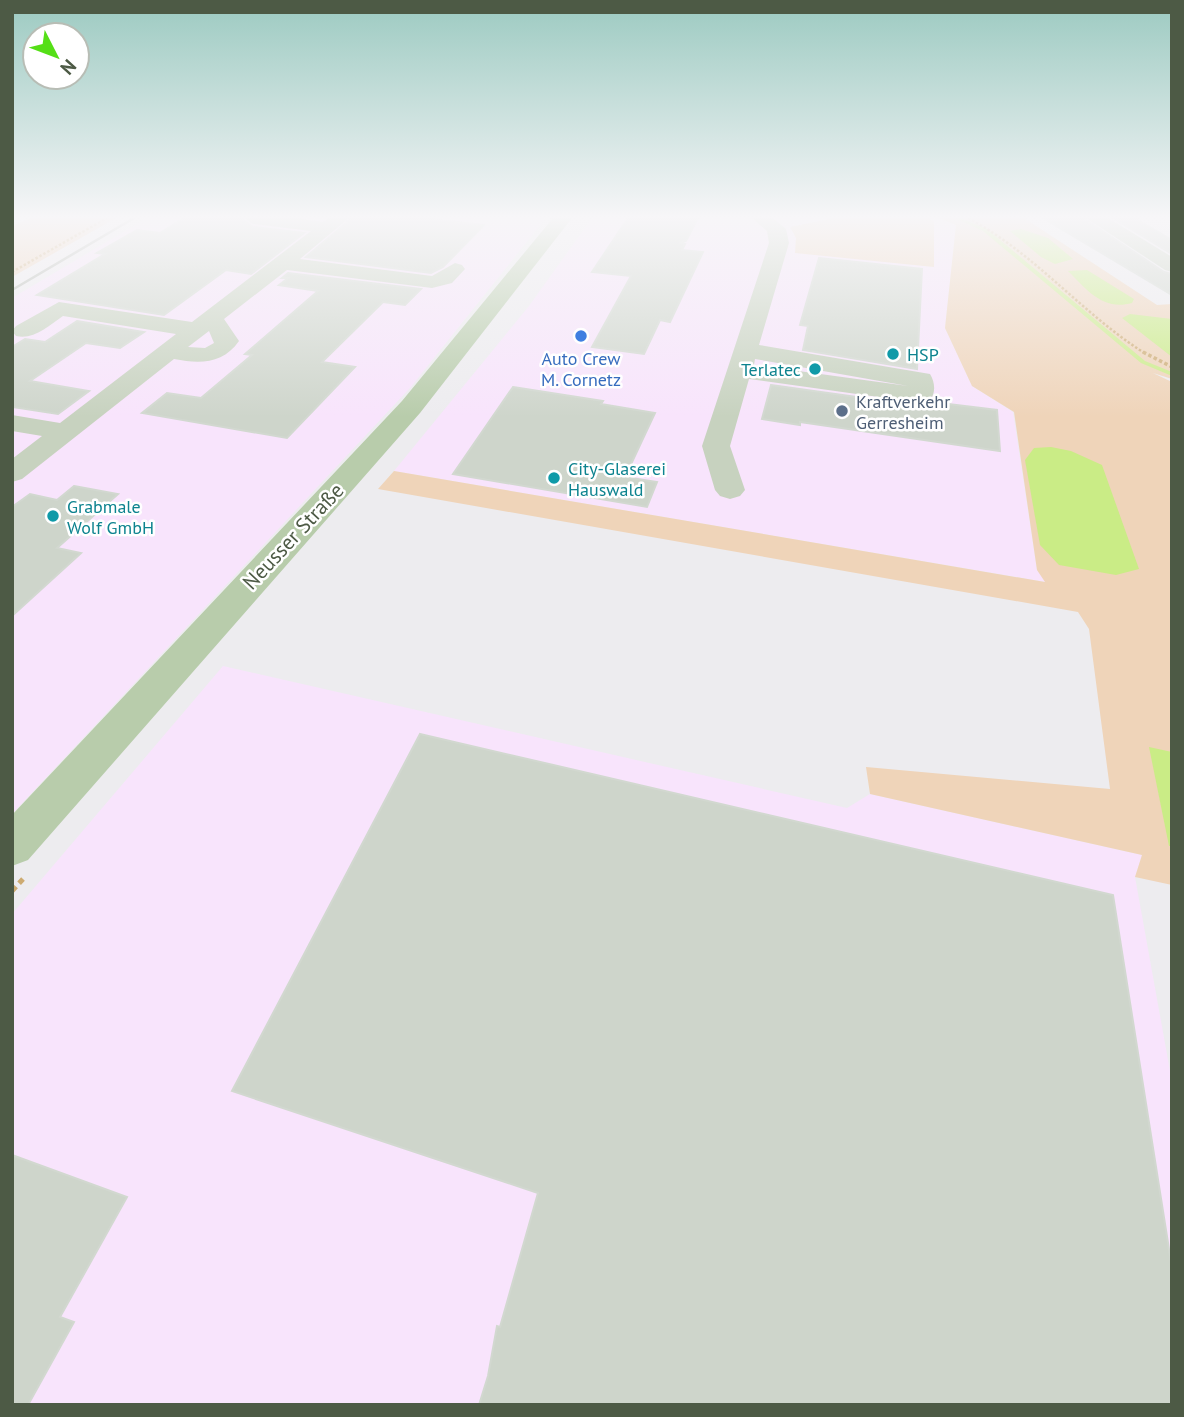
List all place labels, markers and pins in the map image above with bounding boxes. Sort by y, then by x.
marker: Auto Crew M. Cornetz [573,328,589,344]
place label: HSP [907,343,939,366]
marker: HSP [885,346,901,362]
place label: Auto Crew M. Cornetz [541,347,621,391]
place label: Terlatec [741,358,801,381]
marker: Terlatec [807,361,823,377]
place label: Kraftverkehr Gerresheim [856,390,950,434]
marker: Kraftverkehr Gerresheim [834,403,850,419]
place label: City-Glaserei Hauswald [568,457,666,501]
marker: City-Glaserei Hauswald [546,470,562,486]
place label: Grabmale Wolf GmbH [67,495,154,539]
marker: Grabmale Wolf GmbH [45,508,61,524]

